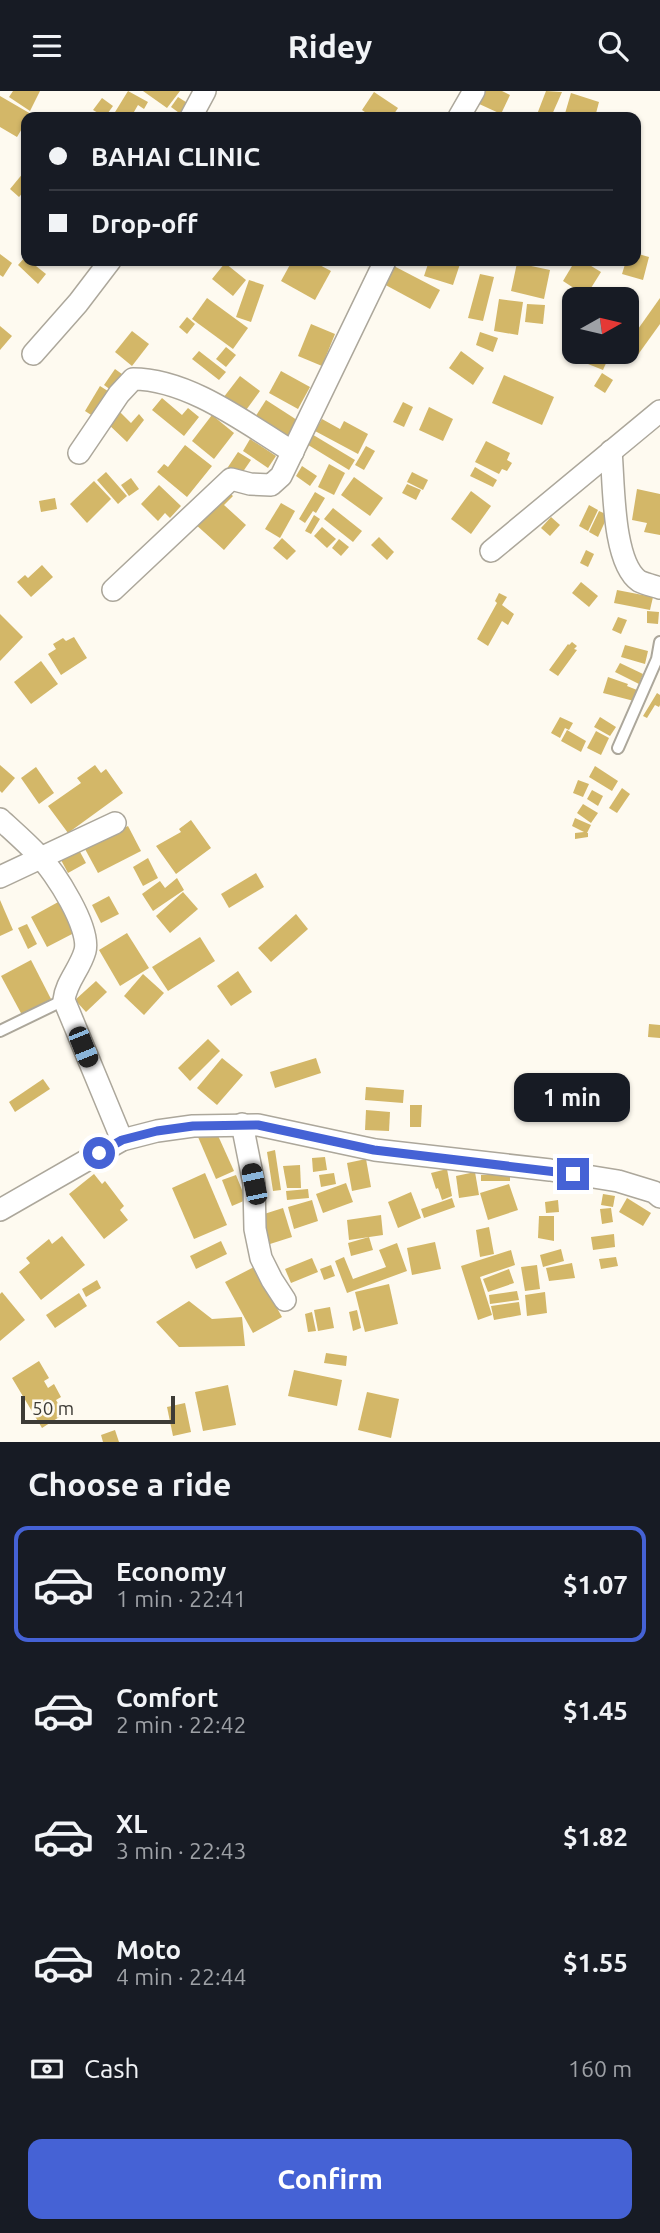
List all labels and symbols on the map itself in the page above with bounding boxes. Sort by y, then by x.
north arrow [562,287,639,364]
car [66,1024,101,1070]
callout: 1 min [515,1073,631,1121]
route start [83,1137,115,1169]
route end [557,1158,589,1190]
car [240,1161,269,1207]
scale bar [21,1393,175,1425]

